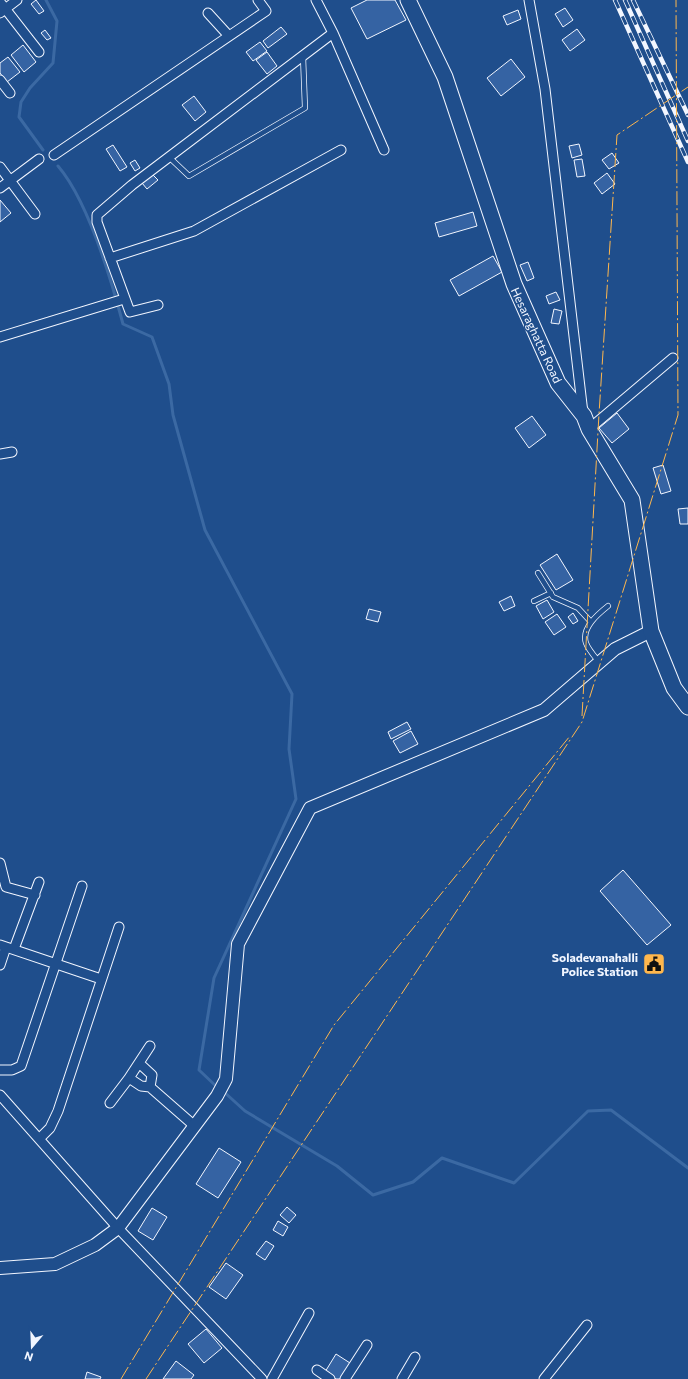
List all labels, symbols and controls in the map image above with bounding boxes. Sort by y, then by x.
street label: Hesaraghatta Road [509,285,565,385]
place label: Soladevanahalli Police Station [552,950,638,978]
public building icon: Soladevanahalli Police Station [641,951,667,977]
north arrow [12,1327,52,1367]
text: N [23,1349,35,1364]

